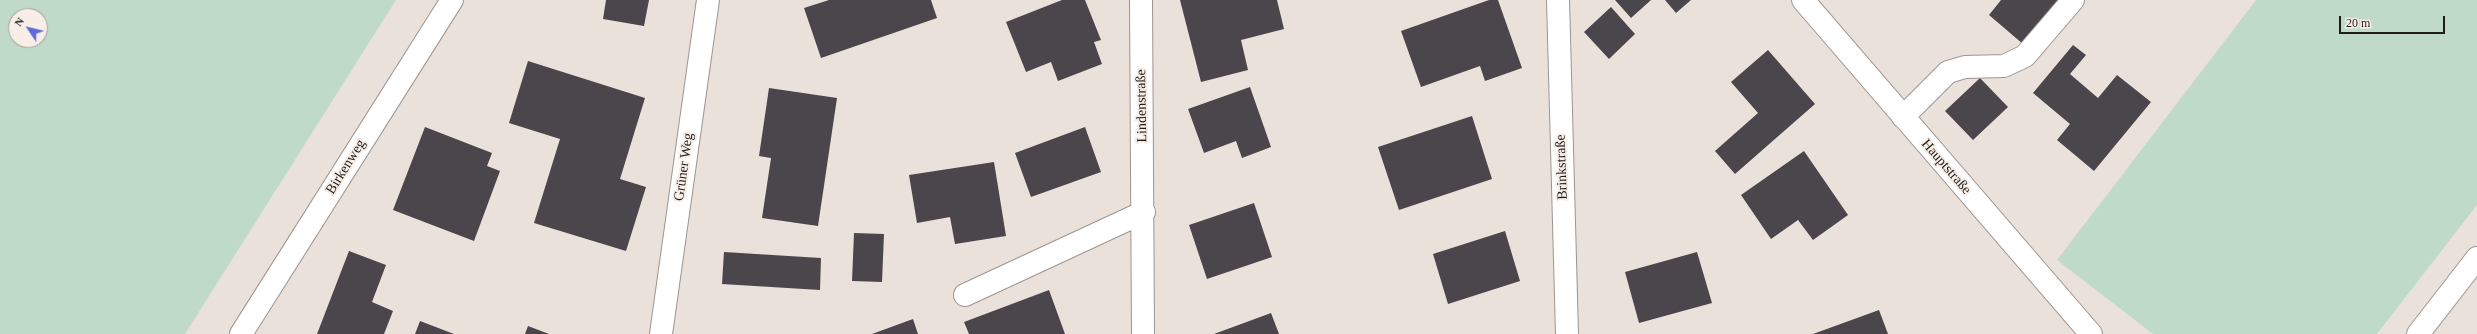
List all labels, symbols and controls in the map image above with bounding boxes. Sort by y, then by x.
north arrow [8,8,48,48]
scale bar [2341,8,2447,34]
text: N [12,15,26,28]
text: 20 m [2346,16,2370,30]
street label: Lindenstraße [1133,69,1151,143]
street label: Grüner Weg [671,132,697,202]
street label: Brinkstraße [1552,134,1572,200]
street label: Hauptstraße [1917,136,1975,198]
street label: Birkenweg [323,137,369,197]

